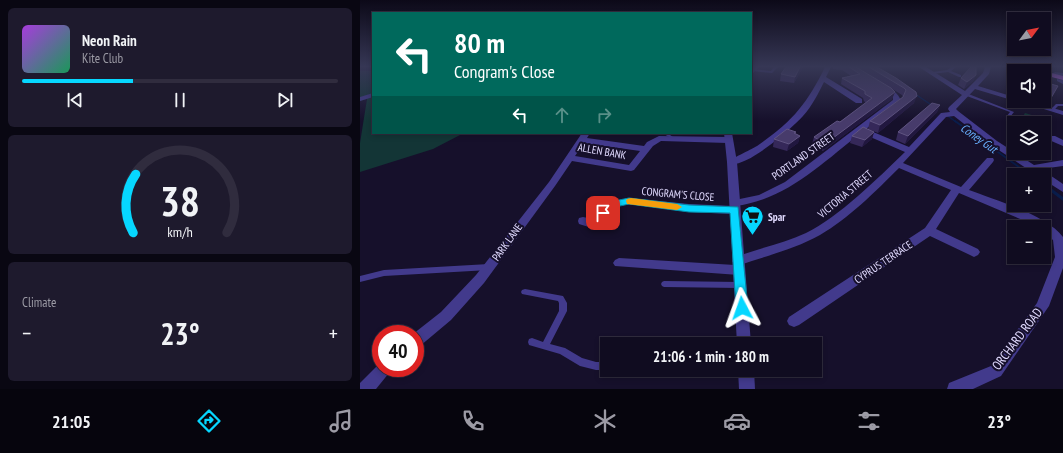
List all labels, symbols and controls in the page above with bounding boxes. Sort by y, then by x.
north arrow [1007,12,1051,56]
map controls [1007,12,1051,264]
text: 80 m [454,24,505,61]
icon: left [388,28,440,80]
text: Neon Rain [82,31,137,50]
text: Kite Club [82,50,123,67]
text: Congram's Close [454,60,555,83]
button: sound [1007,64,1051,108]
icon: previous [64,89,86,111]
icon: pause [169,89,191,111]
icon: next [274,89,296,111]
icon: left [509,104,531,126]
icon: ahead [551,104,573,126]
icon: right [593,104,615,126]
button: layers [1007,116,1051,160]
water label: Coney Gut [958,120,1002,157]
street label: PORTLAND STREET [769,129,837,183]
street label: ALLEN BANK [577,140,628,162]
street label: VICTORIA STREET [814,167,875,222]
button: + [1007,168,1051,212]
text: 38 [160,173,200,226]
street label: CONGRAM'S CLOSE [641,184,715,204]
pin [586,196,620,230]
icon: arrive [592,202,614,224]
supermarket icon: Spar [740,204,766,237]
place label: Spar [768,210,786,224]
street label: PARK LANE [489,220,525,263]
button: − [1007,220,1051,264]
text: km/h [167,221,193,240]
street label: CYPRUS TERRACE [851,237,915,287]
position arrow [721,287,763,329]
text: Climate [22,294,56,311]
street label: ORCHARD ROAD [988,304,1046,374]
text: 23° [160,314,200,353]
text: − [22,319,31,347]
text: + [329,319,338,347]
speed limit sign: 40 [372,325,424,377]
text: 21:06 · 1 min · 180 m [653,347,769,366]
icon: directions [195,407,223,435]
icon: music [327,407,355,435]
icon: phone [459,407,487,435]
icon: climate [591,407,619,435]
icon: car [723,407,751,435]
icon: filters [855,407,883,435]
text: 21:05 [52,410,91,433]
text: 23° [987,410,1011,433]

